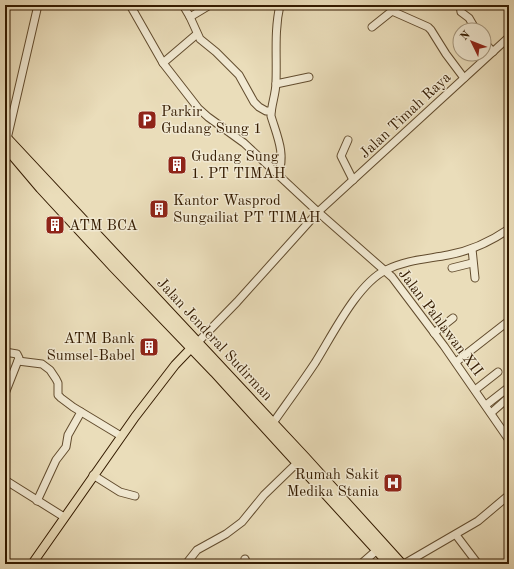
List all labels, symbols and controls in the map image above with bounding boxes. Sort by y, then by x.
north arrow [452,22,492,62]
text: N [459,29,473,43]
street label: Jalan Timah Raya [358,70,455,162]
place label: Parkir Gudang Sung 1 [161,105,262,137]
parking icon: Parkir Gudang Sung 1 [136,109,158,131]
place label: Gudang Sung 1. PT TIMAH [191,150,286,182]
building icon: Gudang Sung 1. PT TIMAH [166,154,188,176]
place label: Kantor Wasprod Sungailiat PT TIMAH [173,194,321,226]
building icon: Kantor Wasprod Sungailiat PT TIMAH [148,198,170,220]
building icon: ATM BCA [44,214,66,236]
place label: ATM BCA [69,219,138,234]
street label: Jalan Pahlawan XII [395,267,485,379]
street label: Jalan Jenderal Sudirman [153,276,275,404]
place label: ATM Bank Sumsel-Babel [46,332,135,364]
building icon: ATM Bank Sumsel-Babel [138,336,160,358]
place label: Rumah Sakit Medika Stania [287,468,380,500]
hospital icon: Rumah Sakit Medika Stania [382,472,404,494]

